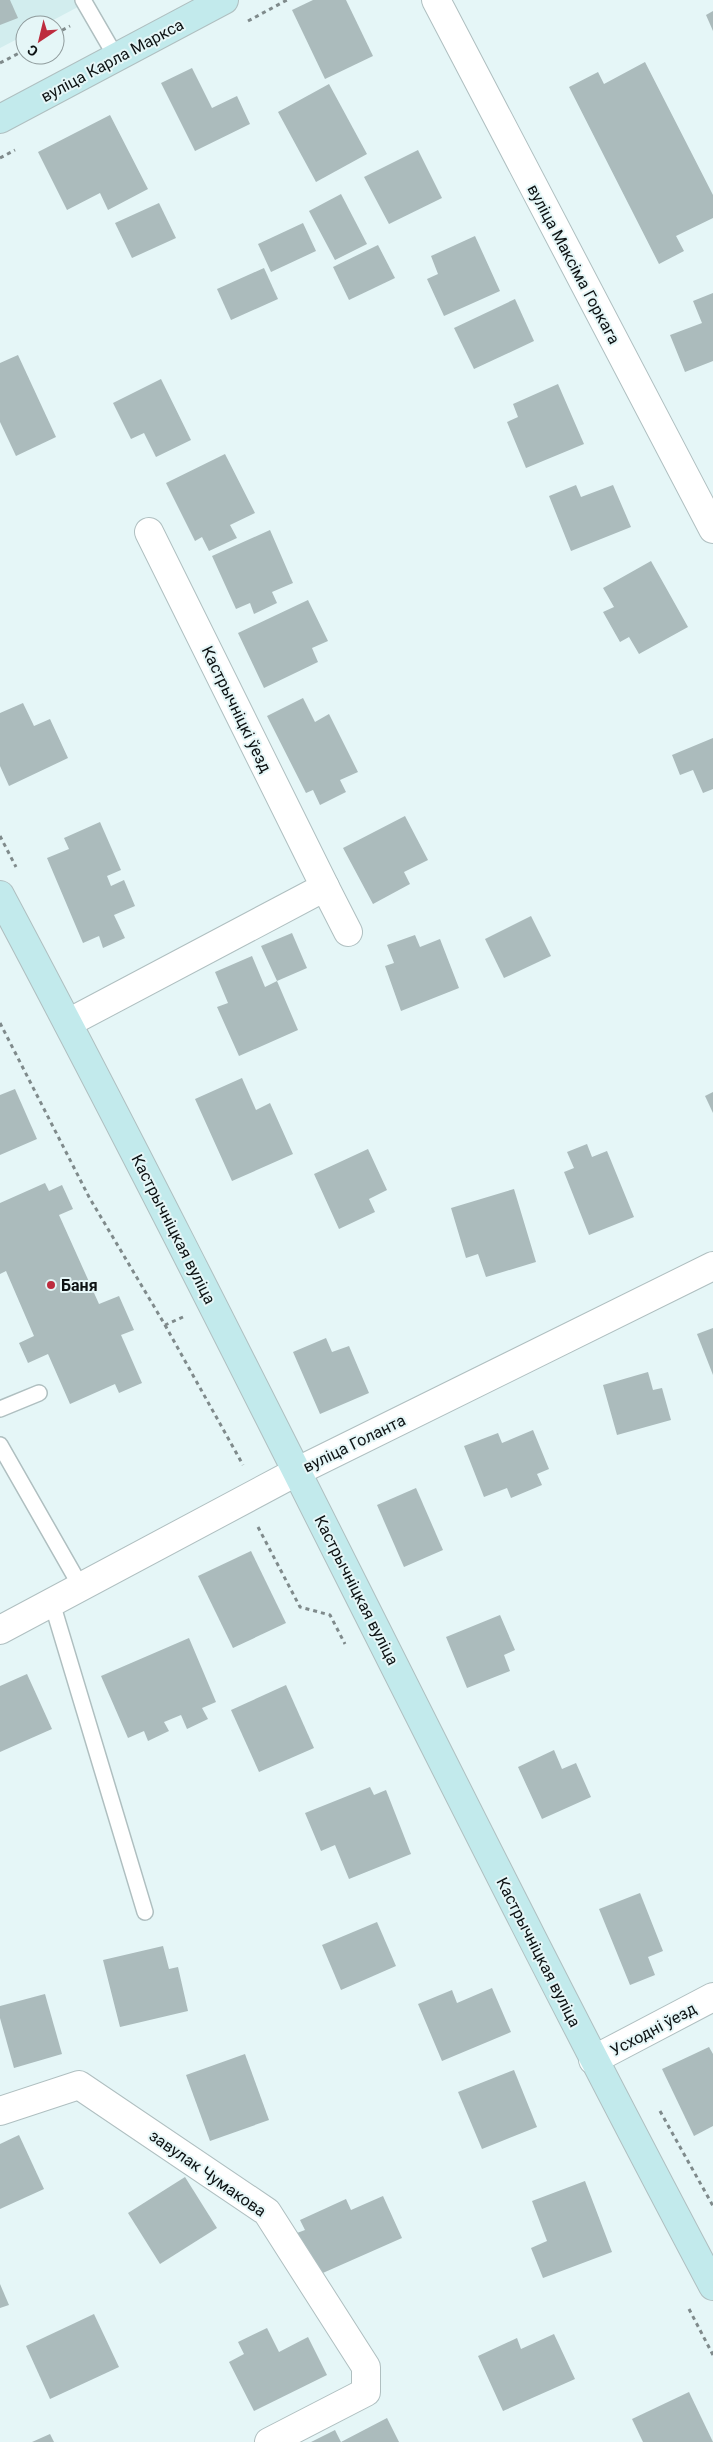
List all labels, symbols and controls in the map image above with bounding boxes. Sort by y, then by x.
north arrow [15,15,65,65]
street label: вуліца Карла Маркса [38,15,187,106]
text: С [24,41,41,60]
street label: вуліца Максіма Горкага [523,181,624,347]
street label: Кастрычніцкі ўезд [198,643,275,776]
street label: Кастрычніцкая вуліца [128,1151,220,1307]
place label: Баня [61,1276,98,1295]
marker: Баня [45,1279,57,1291]
street label: вуліца Голанта [300,1410,408,1476]
street label: Кастрычніцкая вуліца [311,1512,403,1668]
street label: Кастрычніцкая вуліца [493,1874,585,2030]
street label: Усходні ўезд [607,1999,700,2060]
street label: завулак Чумакова [146,2126,270,2221]

